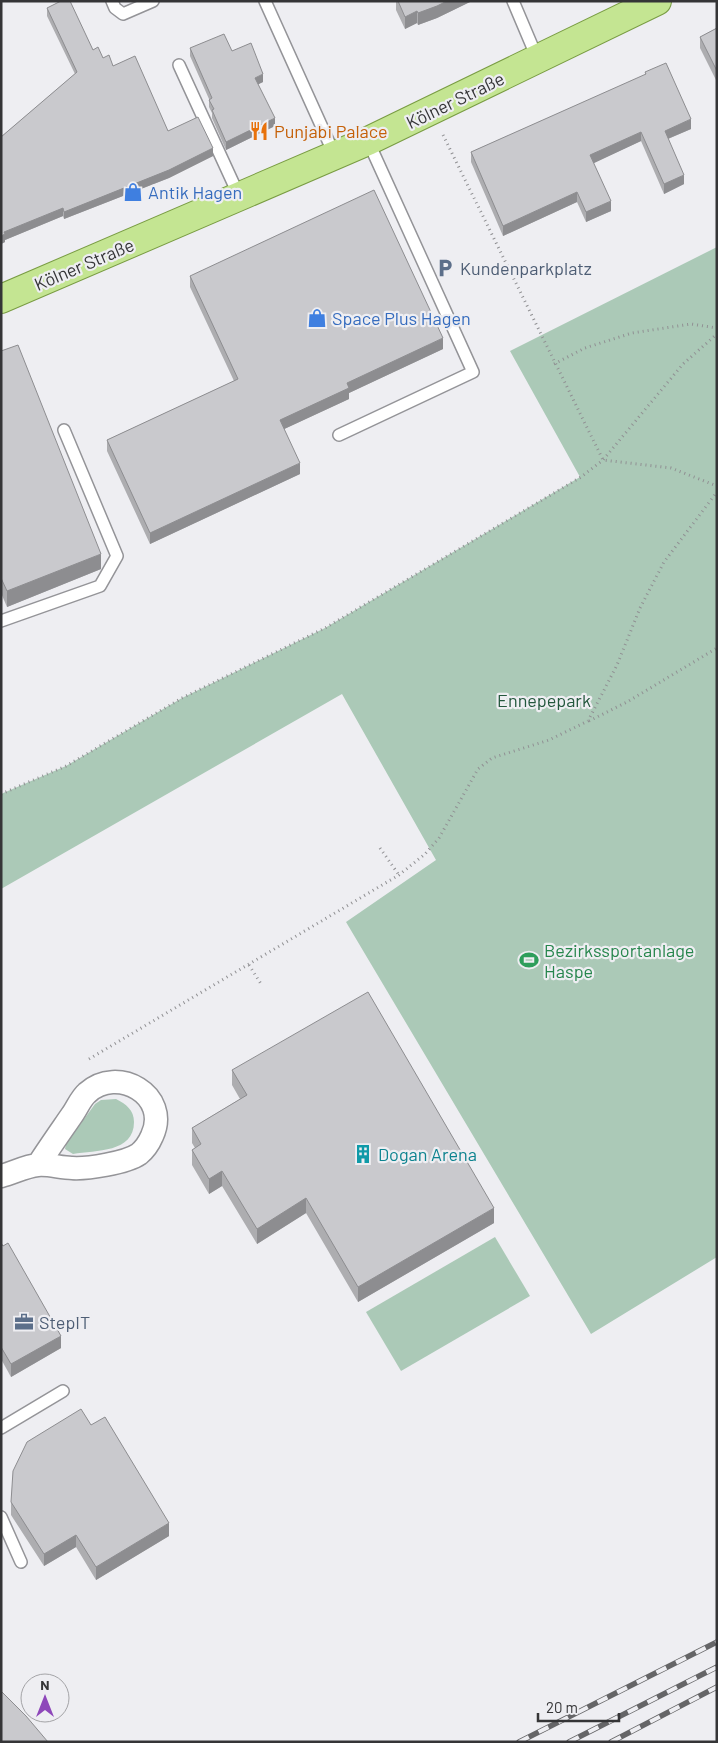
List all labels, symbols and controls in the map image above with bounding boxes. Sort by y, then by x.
street label: Kölner Straße [402,67,508,133]
restaurant icon: Punjabi Palace [248,120,270,142]
place label: Punjabi Palace [274,120,388,142]
shop icon: Antik Hagen [122,181,144,203]
place label: Antik Hagen [148,181,242,203]
street label: Kölner Straße [31,233,137,295]
parking icon: Kundenparkplatz [434,257,456,279]
place label: Kundenparkplatz [460,257,592,279]
shop icon: Space Plus Hagen [306,307,328,329]
place label: Space Plus Hagen [332,307,471,329]
park label: Ennepepark [497,689,591,711]
place label: Bezirkssportanlage Haspe [544,939,694,982]
sports icon: Bezirkssportanlage Haspe [518,949,540,971]
building icon: Dogan Arena [352,1143,374,1165]
place label: Dogan Arena [378,1143,477,1165]
office icon: StepIT [13,1311,35,1333]
place label: StepIT [39,1311,90,1333]
north arrow [20,1673,70,1723]
text: N [40,1676,50,1693]
scale bar [538,1690,619,1722]
text: 20 m [546,1698,578,1716]

